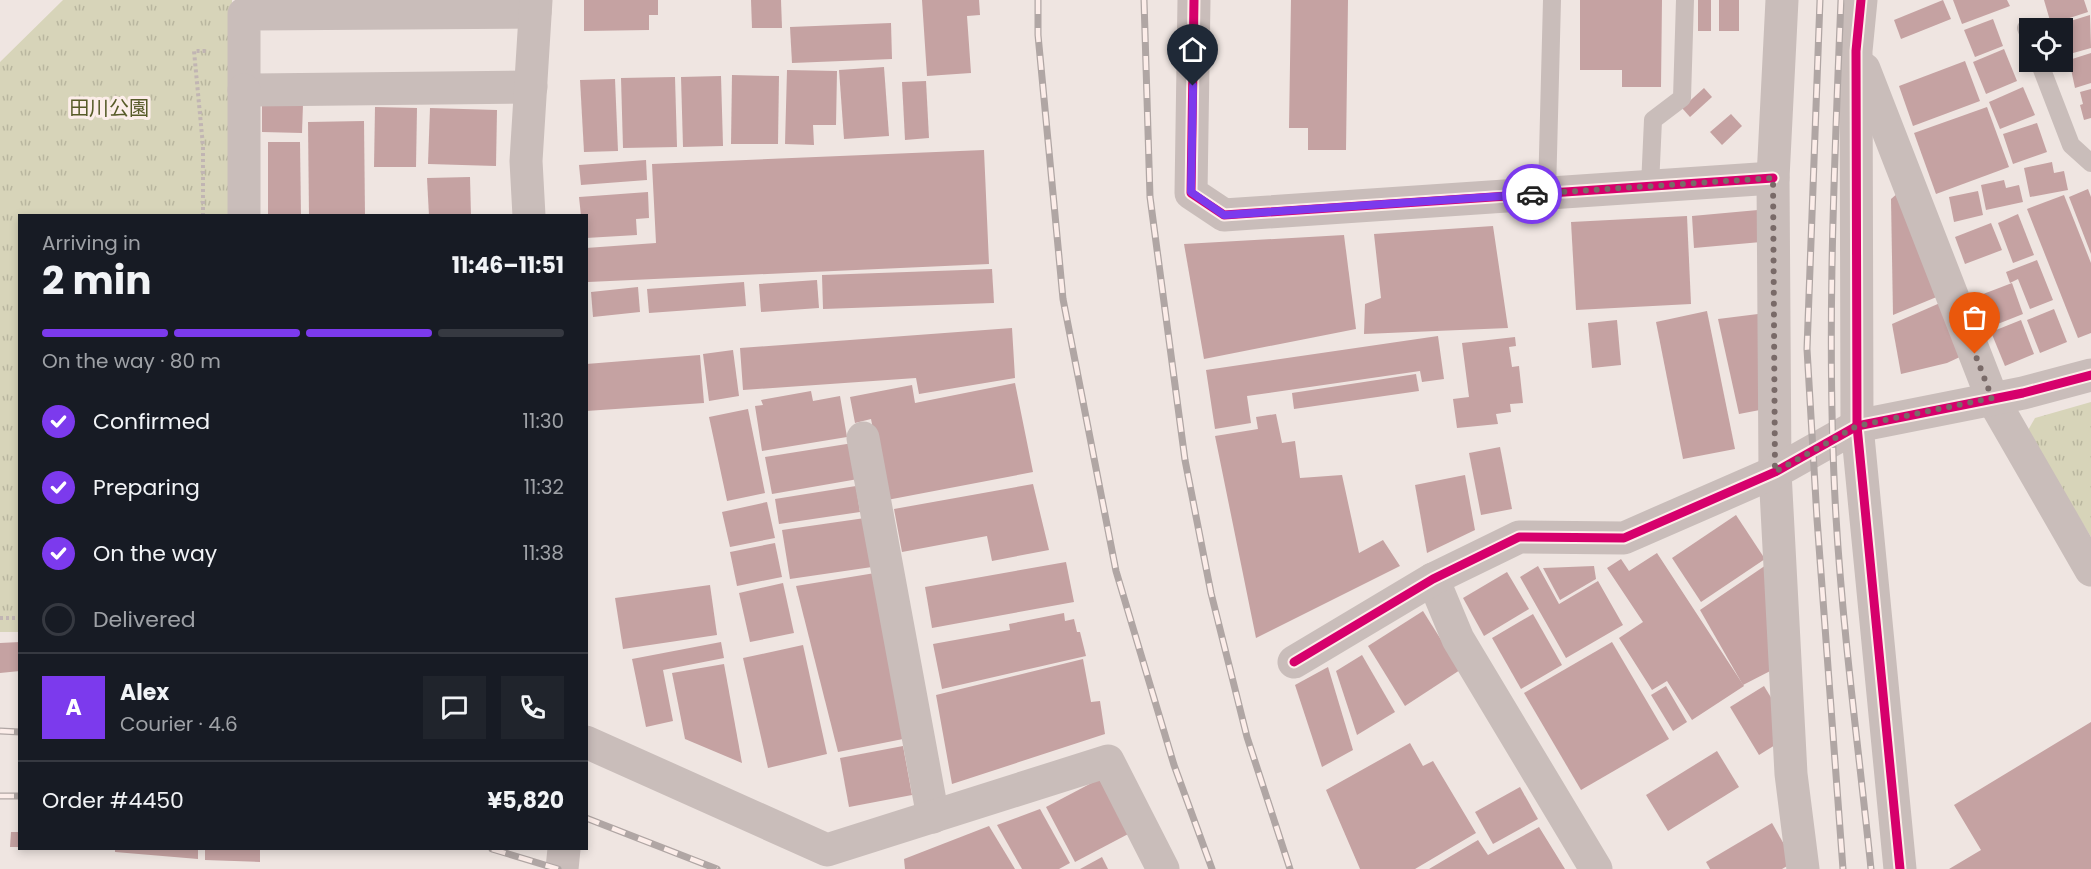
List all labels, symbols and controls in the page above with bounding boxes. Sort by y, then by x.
map controls [2019,18,2073,72]
button: locate [2019,18,2073,72]
pin [1167,24,1218,86]
icon: home [1176,33,1209,66]
park label: 田川公園 [69,94,149,122]
courier [1502,164,1562,224]
icon: car [1516,178,1549,211]
text: Arriving in [42,229,141,257]
text: 11:46–11:51 [452,250,564,281]
text: 2 min [42,253,152,308]
pin [1949,292,2000,354]
icon: bag [1958,301,1991,334]
text: On the way · 80 m [42,347,221,375]
icon: check [42,405,75,438]
text: Confirmed [93,406,210,437]
text: 11:30 [523,407,564,435]
icon: check [42,471,75,504]
text: Preparing [93,472,200,503]
text: 11:32 [524,473,564,501]
icon: check [42,537,75,570]
text: On the way [93,538,217,569]
text: 11:38 [523,539,564,567]
text: Delivered [93,604,196,635]
button: chat [423,676,486,739]
button: phone [501,676,564,739]
text: Alex [120,677,169,708]
text: A [65,692,82,723]
text: Courier · 4.6 [120,710,238,738]
text: Order #4450 [42,785,184,816]
text: ¥5,820 [487,785,564,816]

